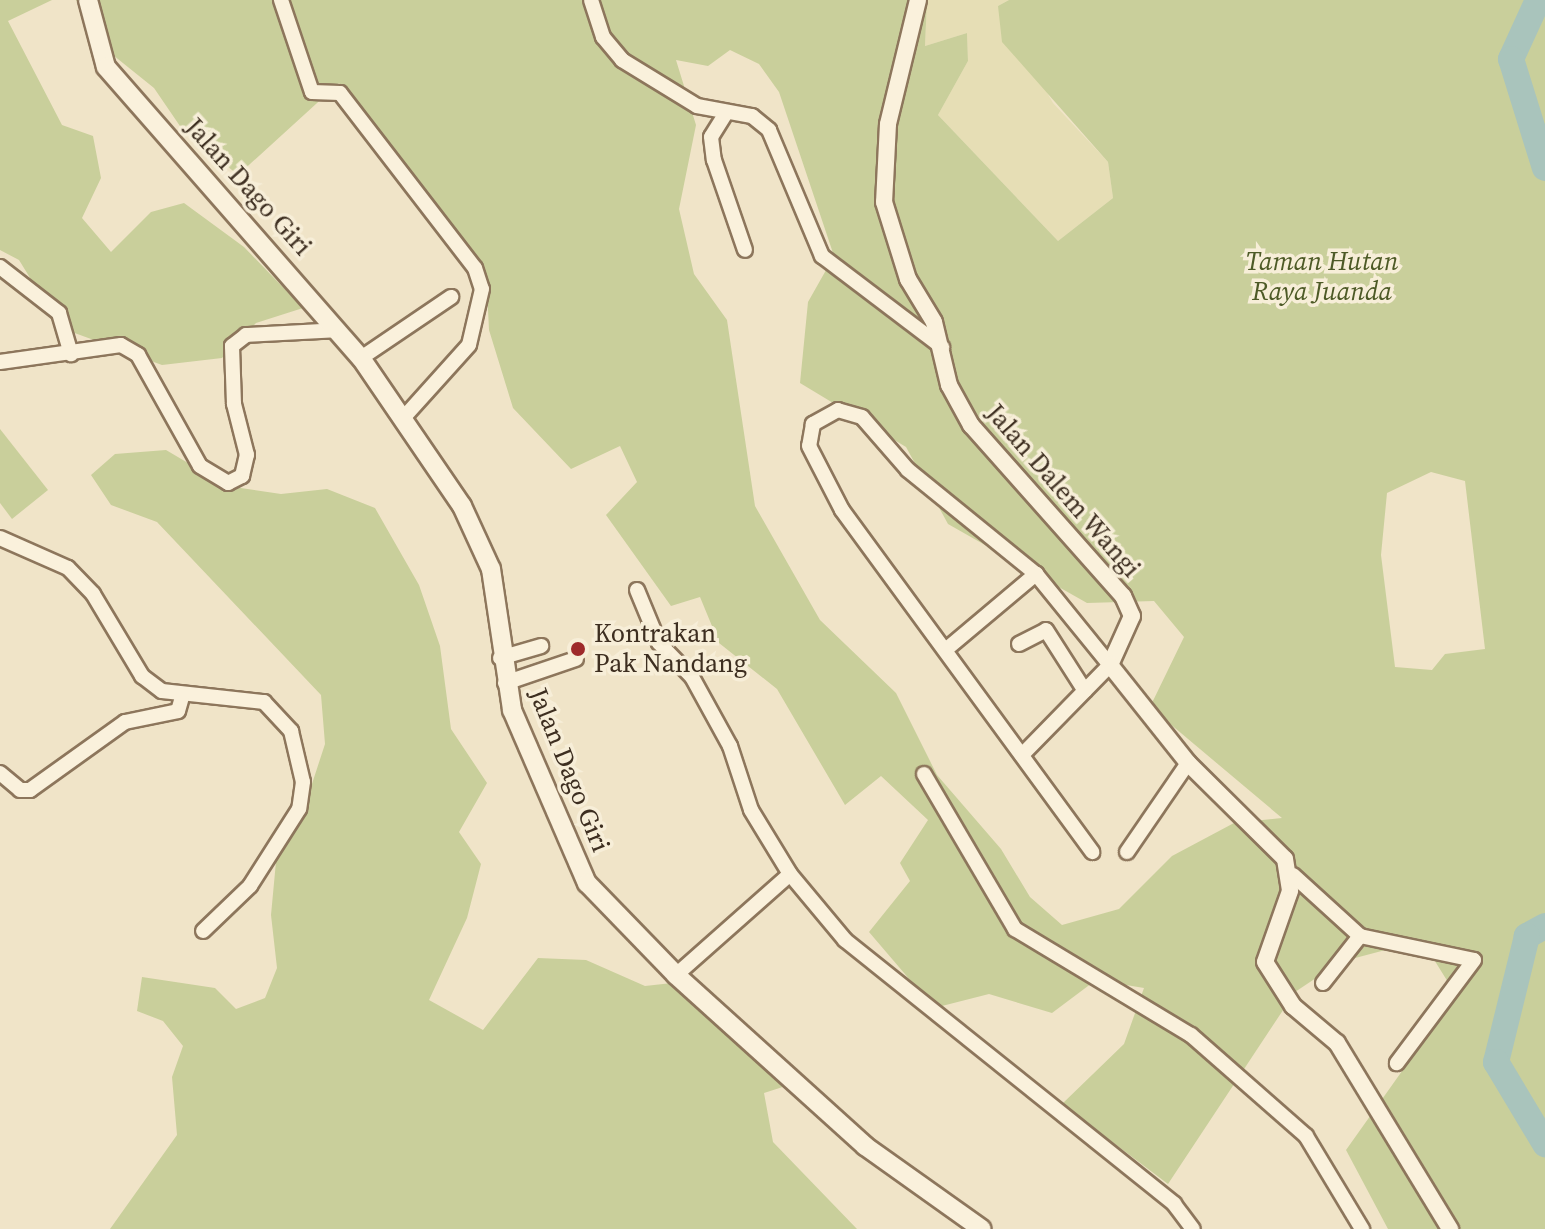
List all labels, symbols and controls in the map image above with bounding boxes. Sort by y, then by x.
street label: Jalan Dago Giri [178,112,318,262]
park label: Taman Hutan Raya Juanda [1246,246,1398,308]
street label: Jalan Dalem Wangi [979,398,1147,584]
place label: Kontrakan Pak Nandang [594,618,747,680]
marker: Kontrakan Pak Nandang [569,640,587,658]
street label: Jalan Dago Giri [522,684,616,856]

